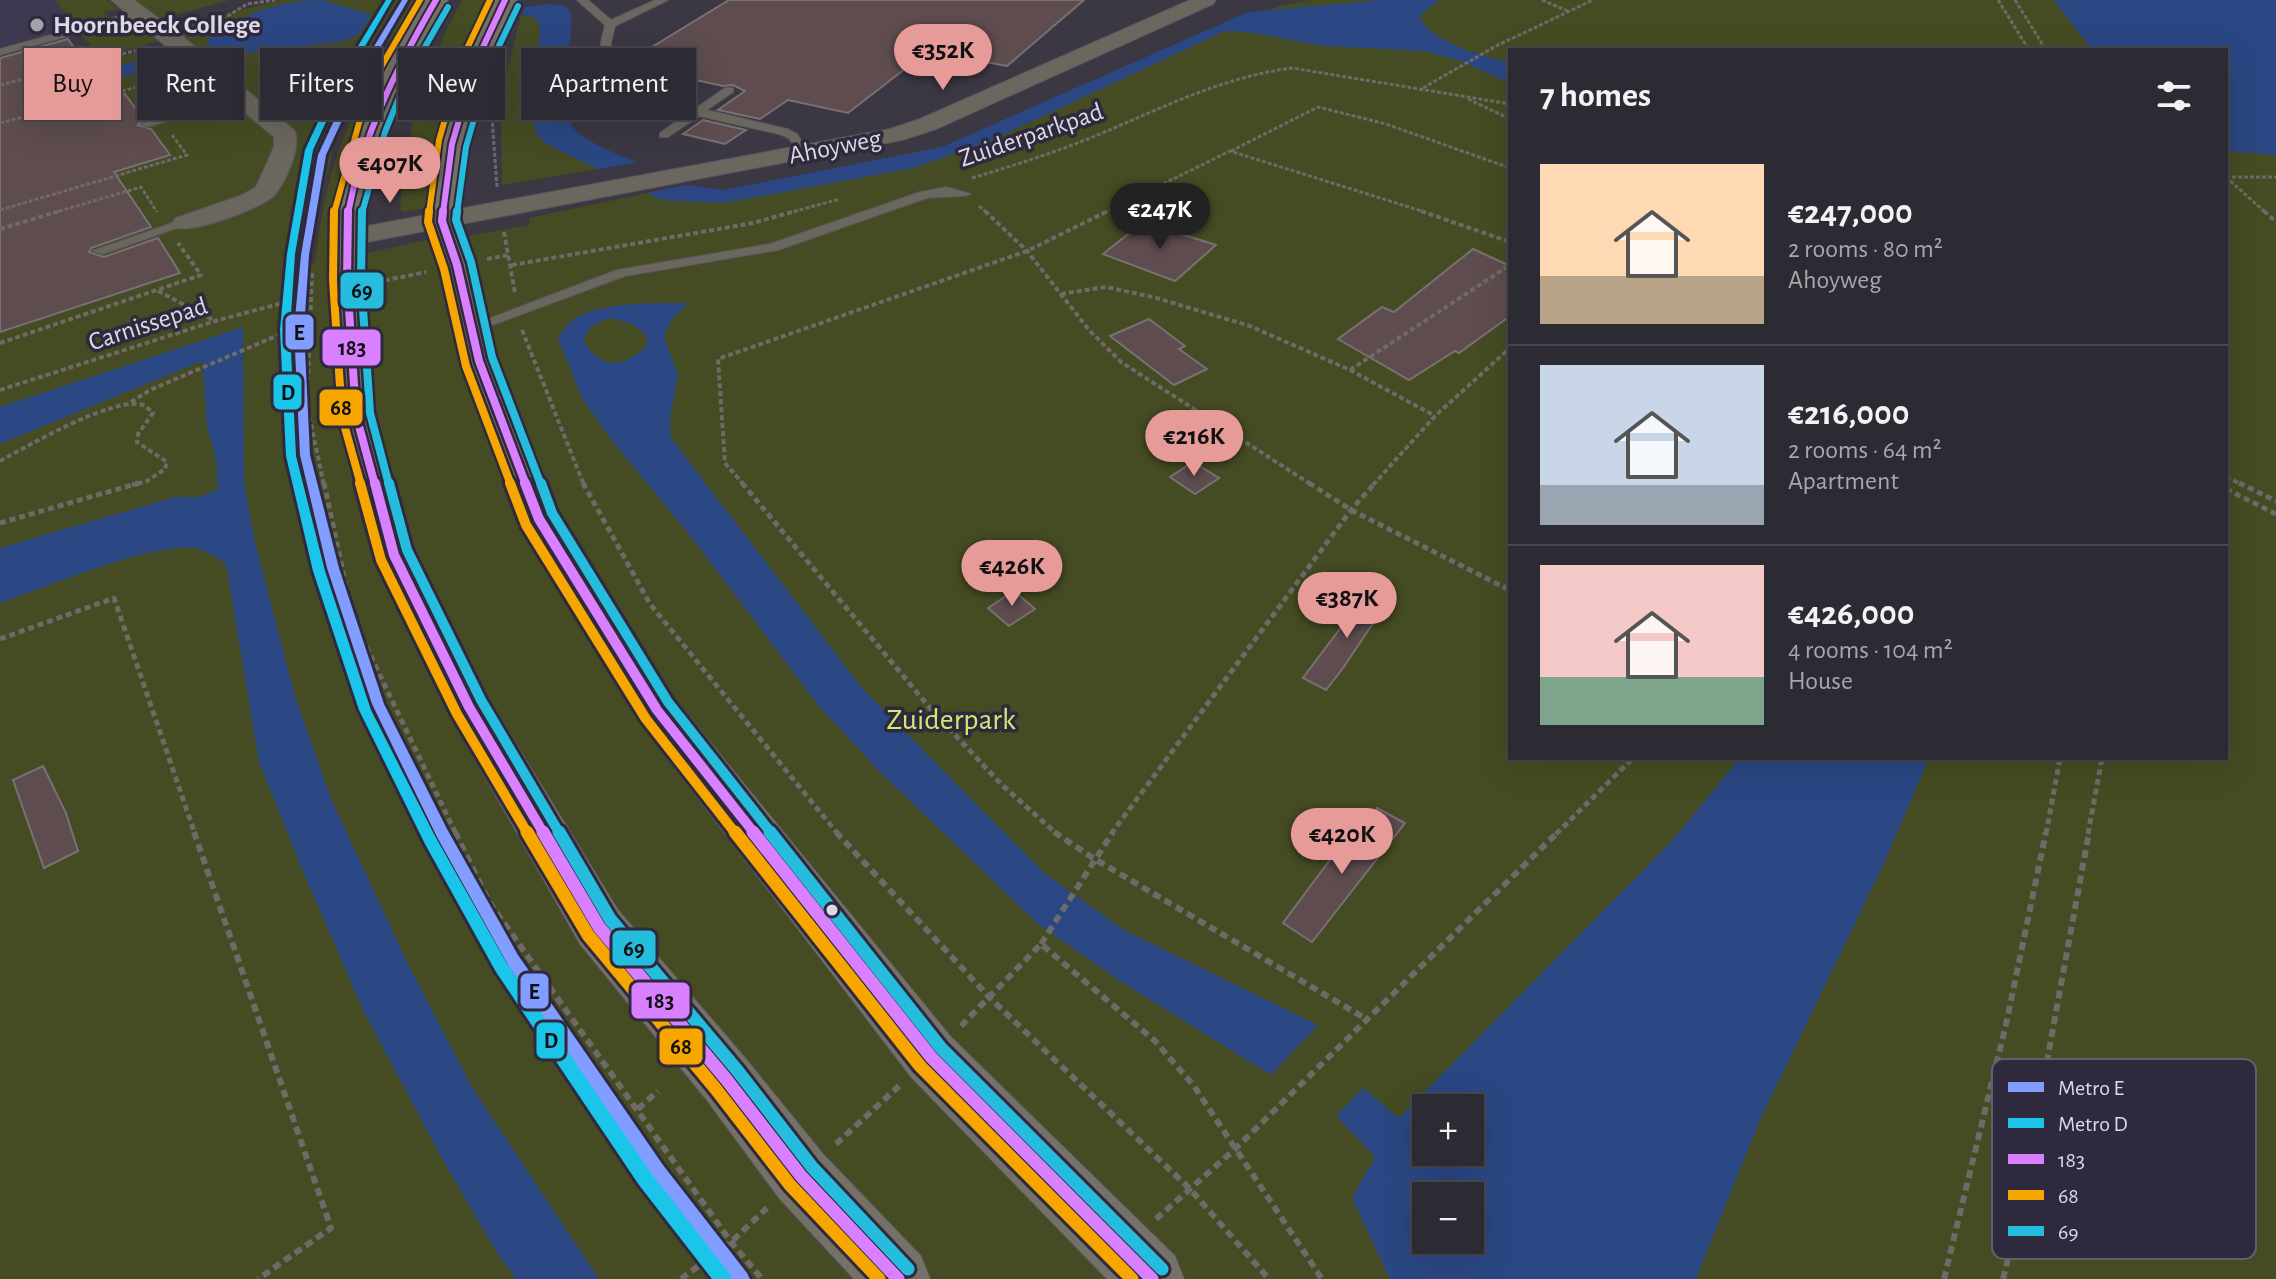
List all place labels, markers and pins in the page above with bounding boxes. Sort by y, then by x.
place label: Hoornbeeck College [53,12,260,38]
marker: Hoornbeeck College [28,16,46,34]
pin: €352K [887,24,999,92]
pin: €407K [334,137,446,205]
pin: €247K [1104,183,1216,251]
pin: €216K [1138,410,1250,478]
pin: €426K [956,540,1068,608]
pin: €387K [1291,572,1403,640]
pin: €420K [1286,808,1398,876]
unlabelled marker [824,902,840,918]

